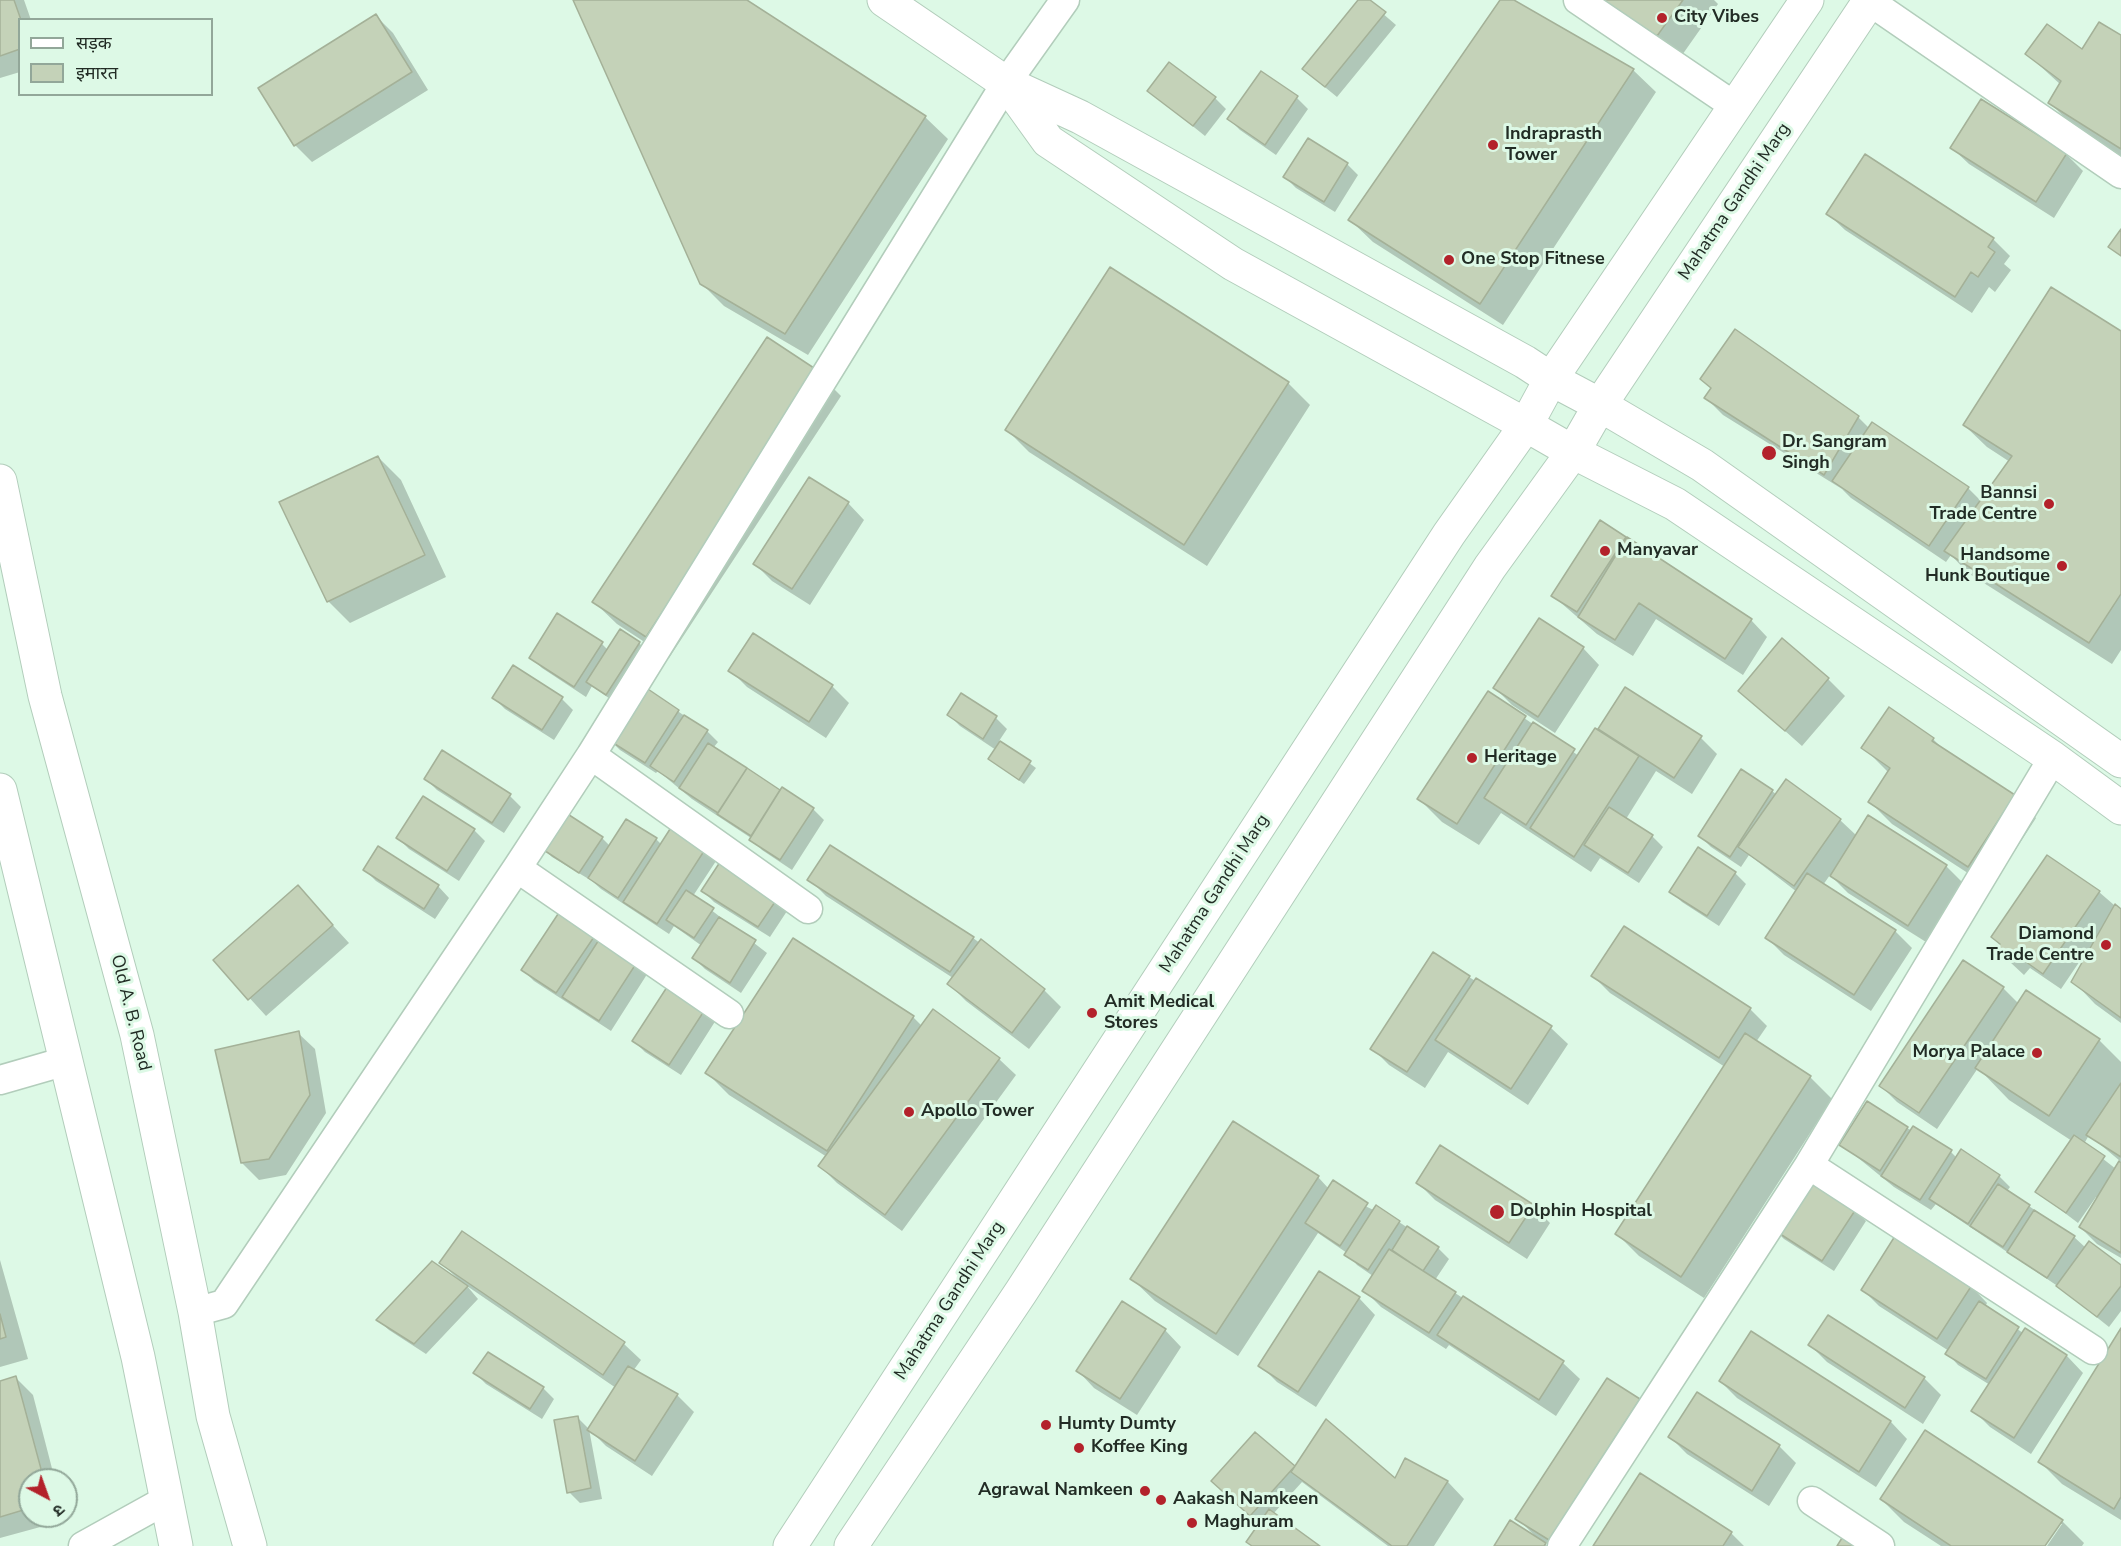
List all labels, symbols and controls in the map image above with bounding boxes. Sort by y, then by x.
place label: City Vibes [1674,7,1759,29]
marker: City Vibes [1655,11,1669,25]
legend [18,18,213,96]
text: सड़क [76,31,112,55]
text: इमारत [76,61,118,85]
street label: Mahatma Gandhi Marg [1674,119,1796,285]
place label: Indraprasth Tower [1505,124,1602,166]
marker: Indraprasth Tower [1486,138,1500,152]
place label: One Stop Fitnese [1461,249,1605,271]
marker: One Stop Fitnese [1442,253,1456,267]
place label: Dr. Sangram Singh [1782,432,1887,474]
marker: Dr. Sangram Singh [1760,444,1778,462]
place label: Bannsi Trade Centre [1930,483,2037,526]
marker: Bannsi Trade Centre [2042,497,2056,511]
place label: Manyavar [1617,540,1698,562]
marker: Manyavar [1598,544,1612,558]
place label: Handsome Hunk Boutique [1925,545,2050,588]
marker: Handsome Hunk Boutique [2055,559,2069,573]
place label: Heritage [1484,747,1557,769]
marker: Heritage [1465,751,1479,765]
street label: Mahatma Gandhi Marg [1156,811,1274,977]
place label: Diamond Trade Centre [1987,924,2094,966]
marker: Diamond Trade Centre [2099,938,2113,952]
street label: Old A. B. Road [105,953,155,1073]
place label: Amit Medical Stores [1104,992,1214,1034]
marker: Amit Medical Stores [1085,1006,1099,1020]
place label: Morya Palace [1913,1042,2025,1064]
marker: Morya Palace [2030,1046,2044,1060]
place label: Apollo Tower [921,1101,1034,1123]
marker: Apollo Tower [902,1105,916,1119]
place label: Dolphin Hospital [1510,1201,1652,1223]
marker: Dolphin Hospital [1488,1203,1506,1221]
street label: Mahatma Gandhi Marg [891,1218,1009,1384]
place label: Humty Dumty [1058,1414,1176,1436]
marker: Humty Dumty [1039,1418,1053,1432]
place label: Koffee King [1091,1437,1188,1459]
marker: Koffee King [1072,1441,1086,1455]
north arrow [18,1468,78,1528]
place label: Agrawal Namkeen [978,1480,1133,1502]
marker: Agrawal Namkeen [1138,1484,1152,1498]
place label: Aakash Namkeen [1173,1489,1318,1511]
marker: Aakash Namkeen [1154,1493,1168,1507]
text: उ [48,1499,69,1521]
place label: Maghuram [1204,1512,1294,1534]
marker: Maghuram [1185,1516,1199,1530]

